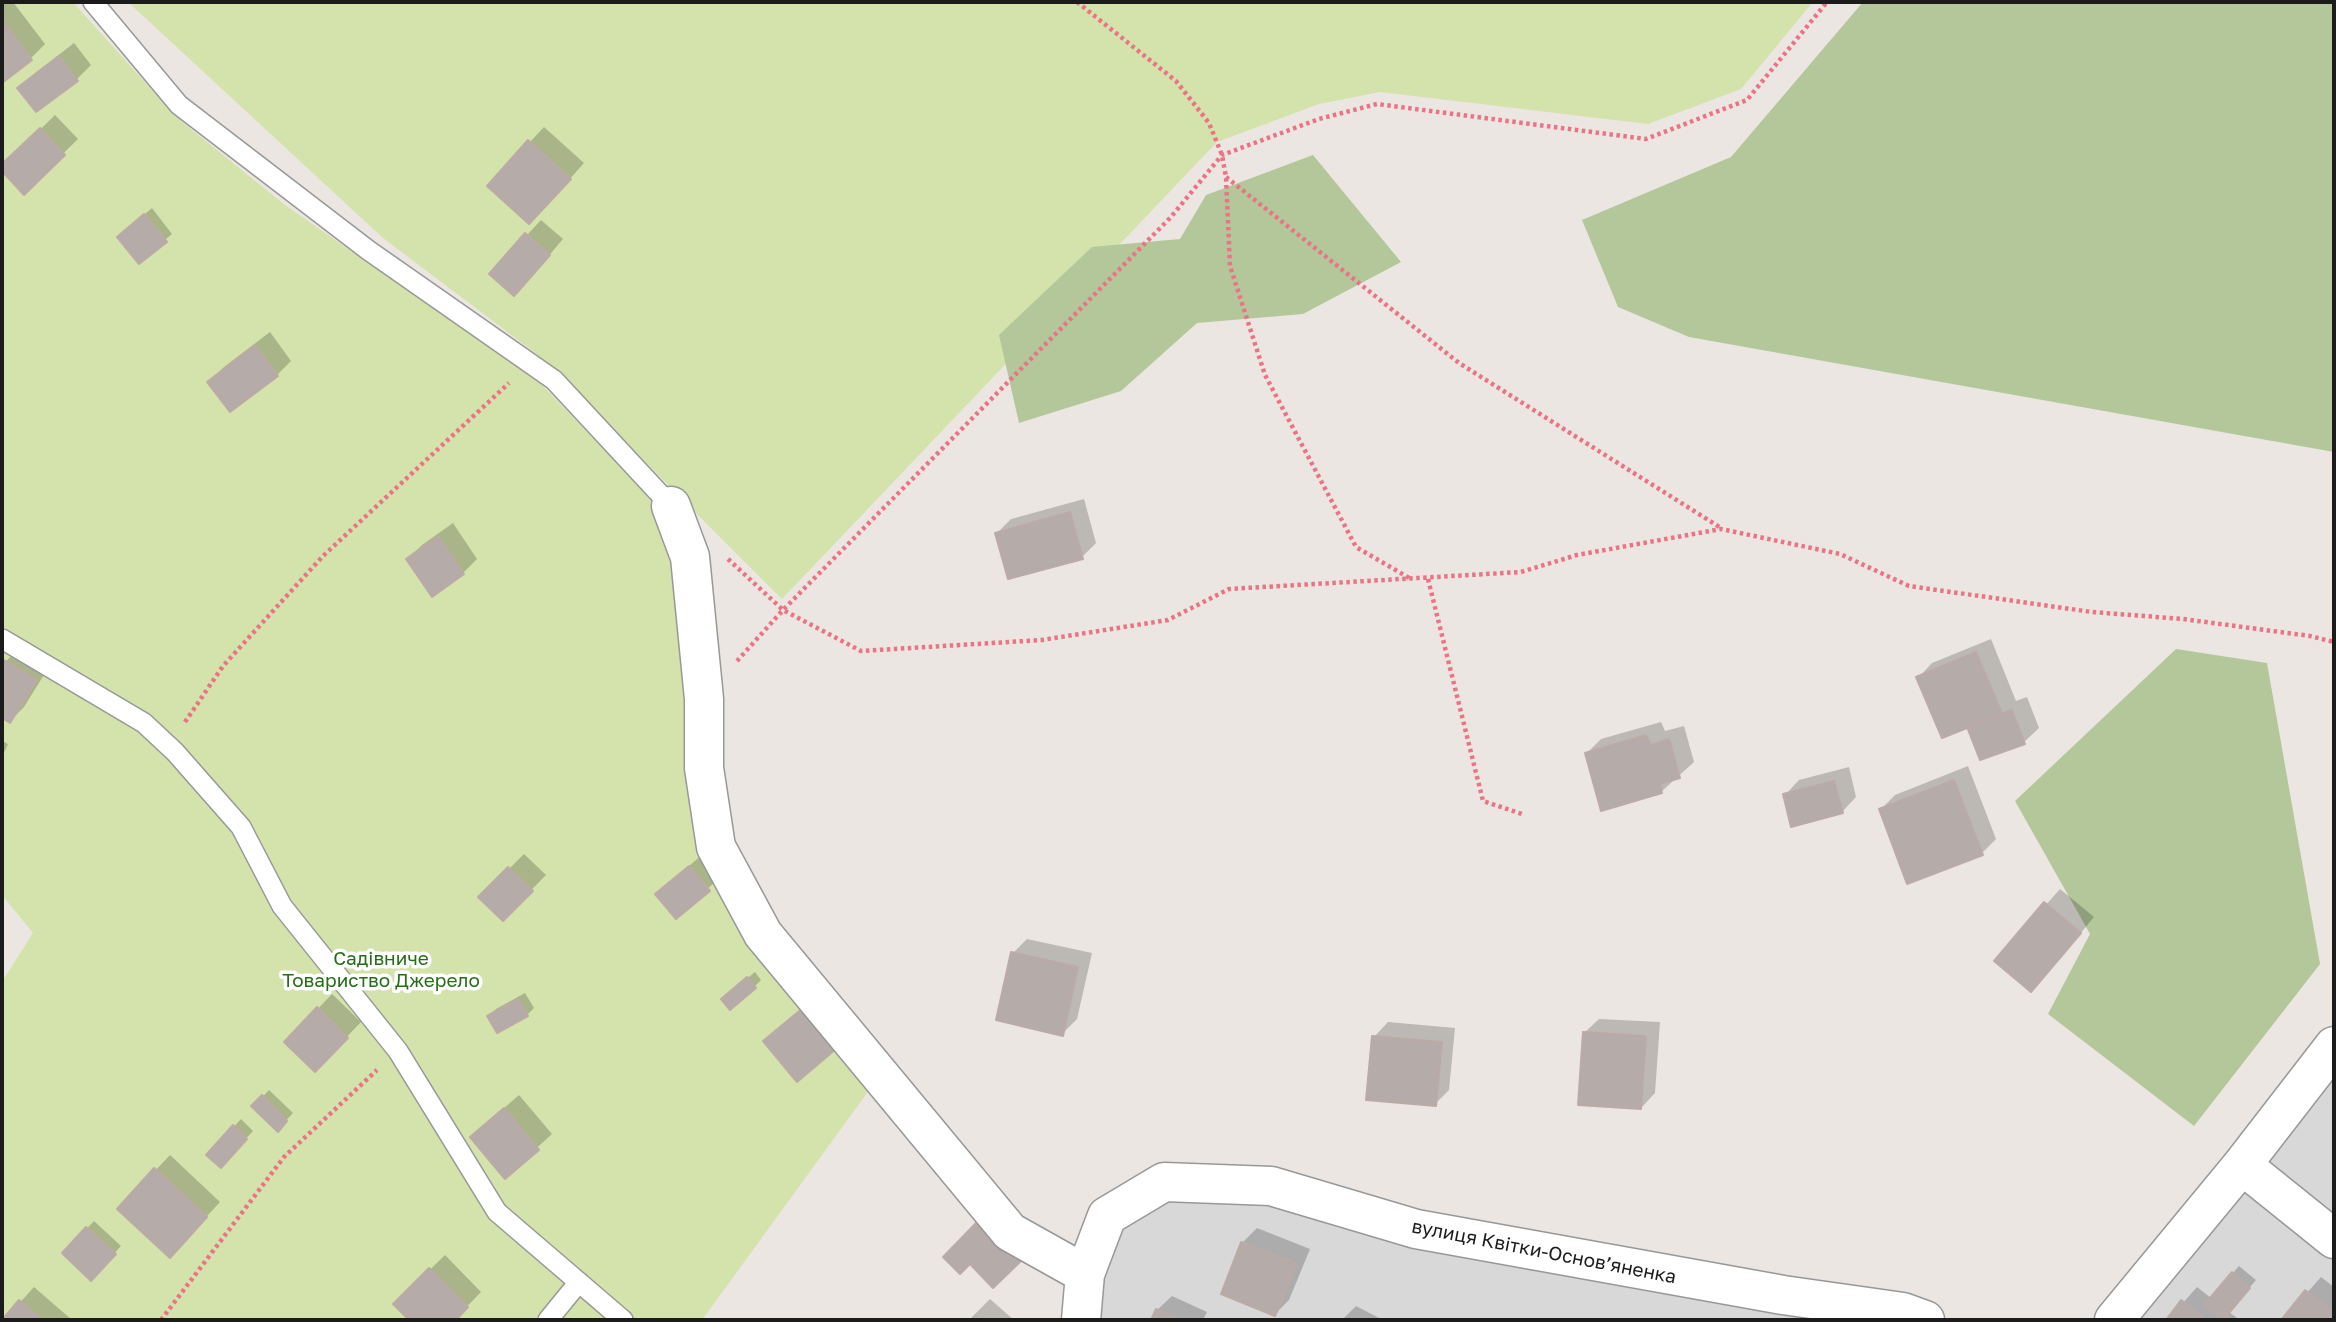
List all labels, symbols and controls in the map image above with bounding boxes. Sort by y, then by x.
park label: Садівниче Товариство Джерело [282,948,480,992]
street label: вулиця Квітки-Основʼяненка [1410,1215,1678,1289]

